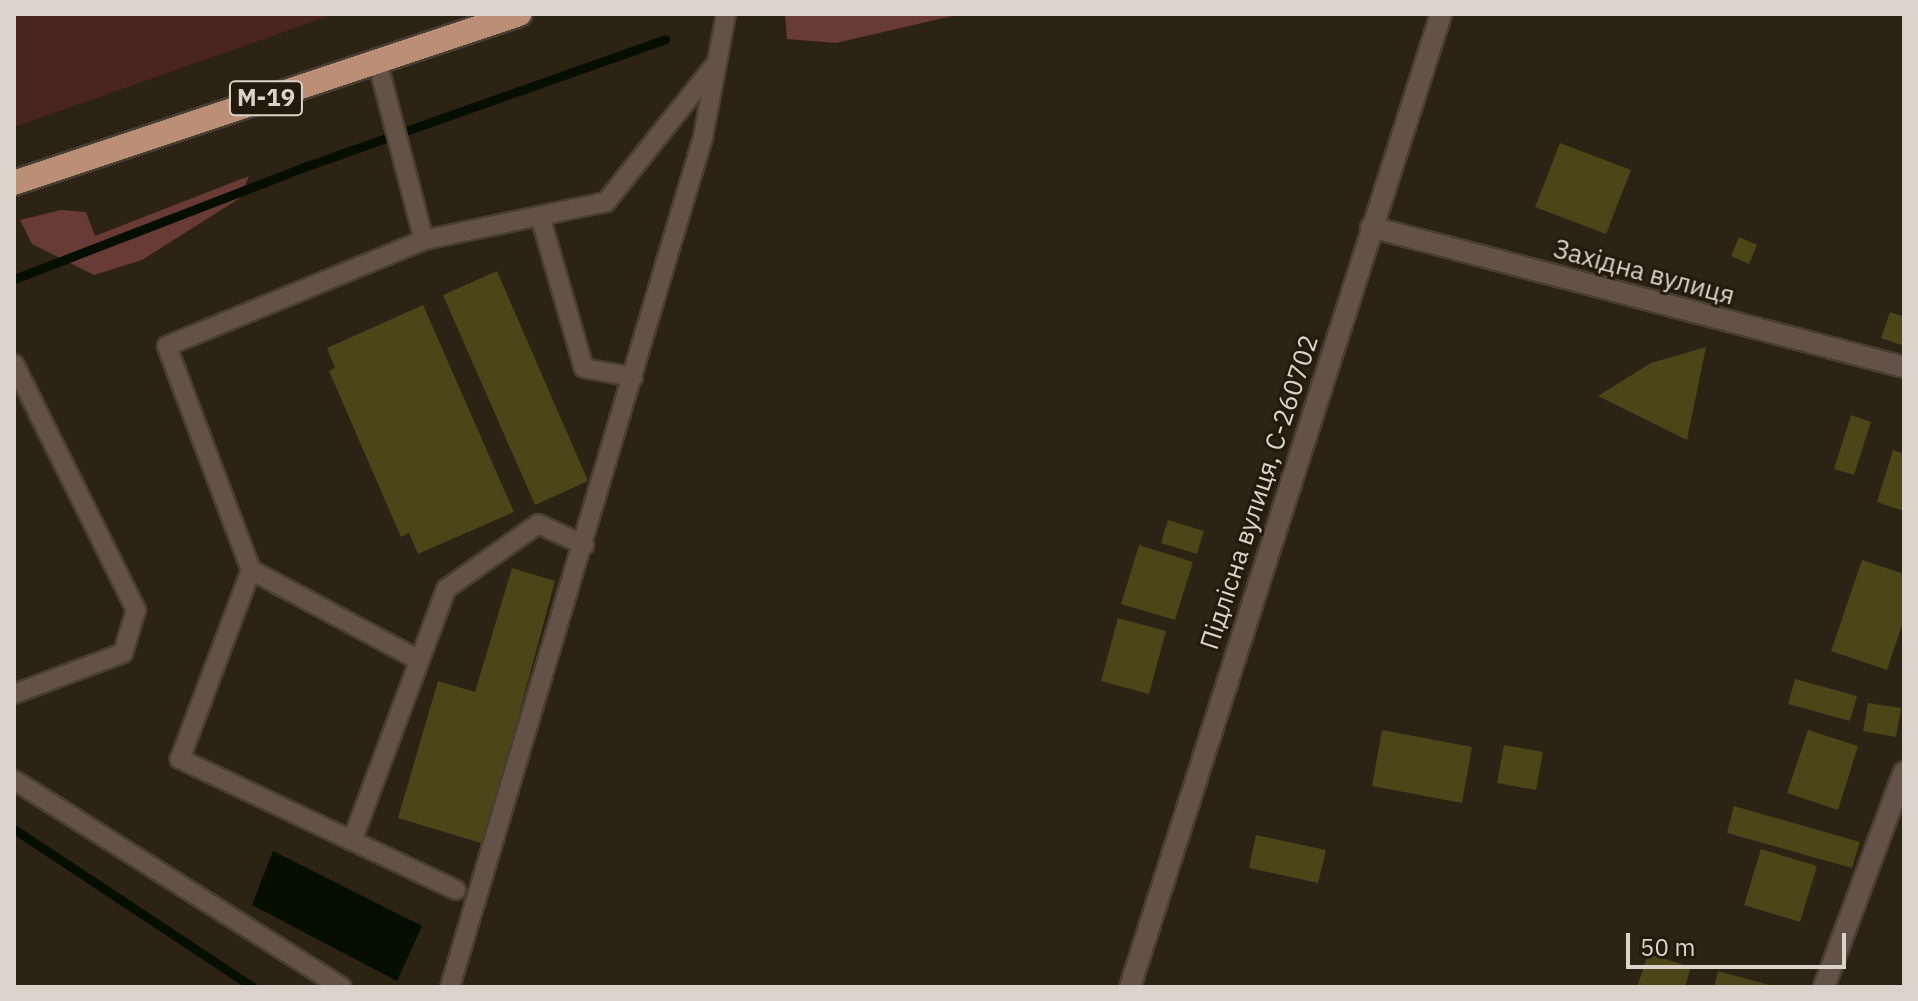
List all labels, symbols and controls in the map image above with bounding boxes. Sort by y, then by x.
road number: М-19 [228,78,304,118]
street label: Західна вулиця [1550,233,1738,311]
street label: Підлісна вулиця, С-260702 [1193,331,1325,653]
scale bar [1630,917,1850,967]
text: 50 m [1640,931,1695,963]

